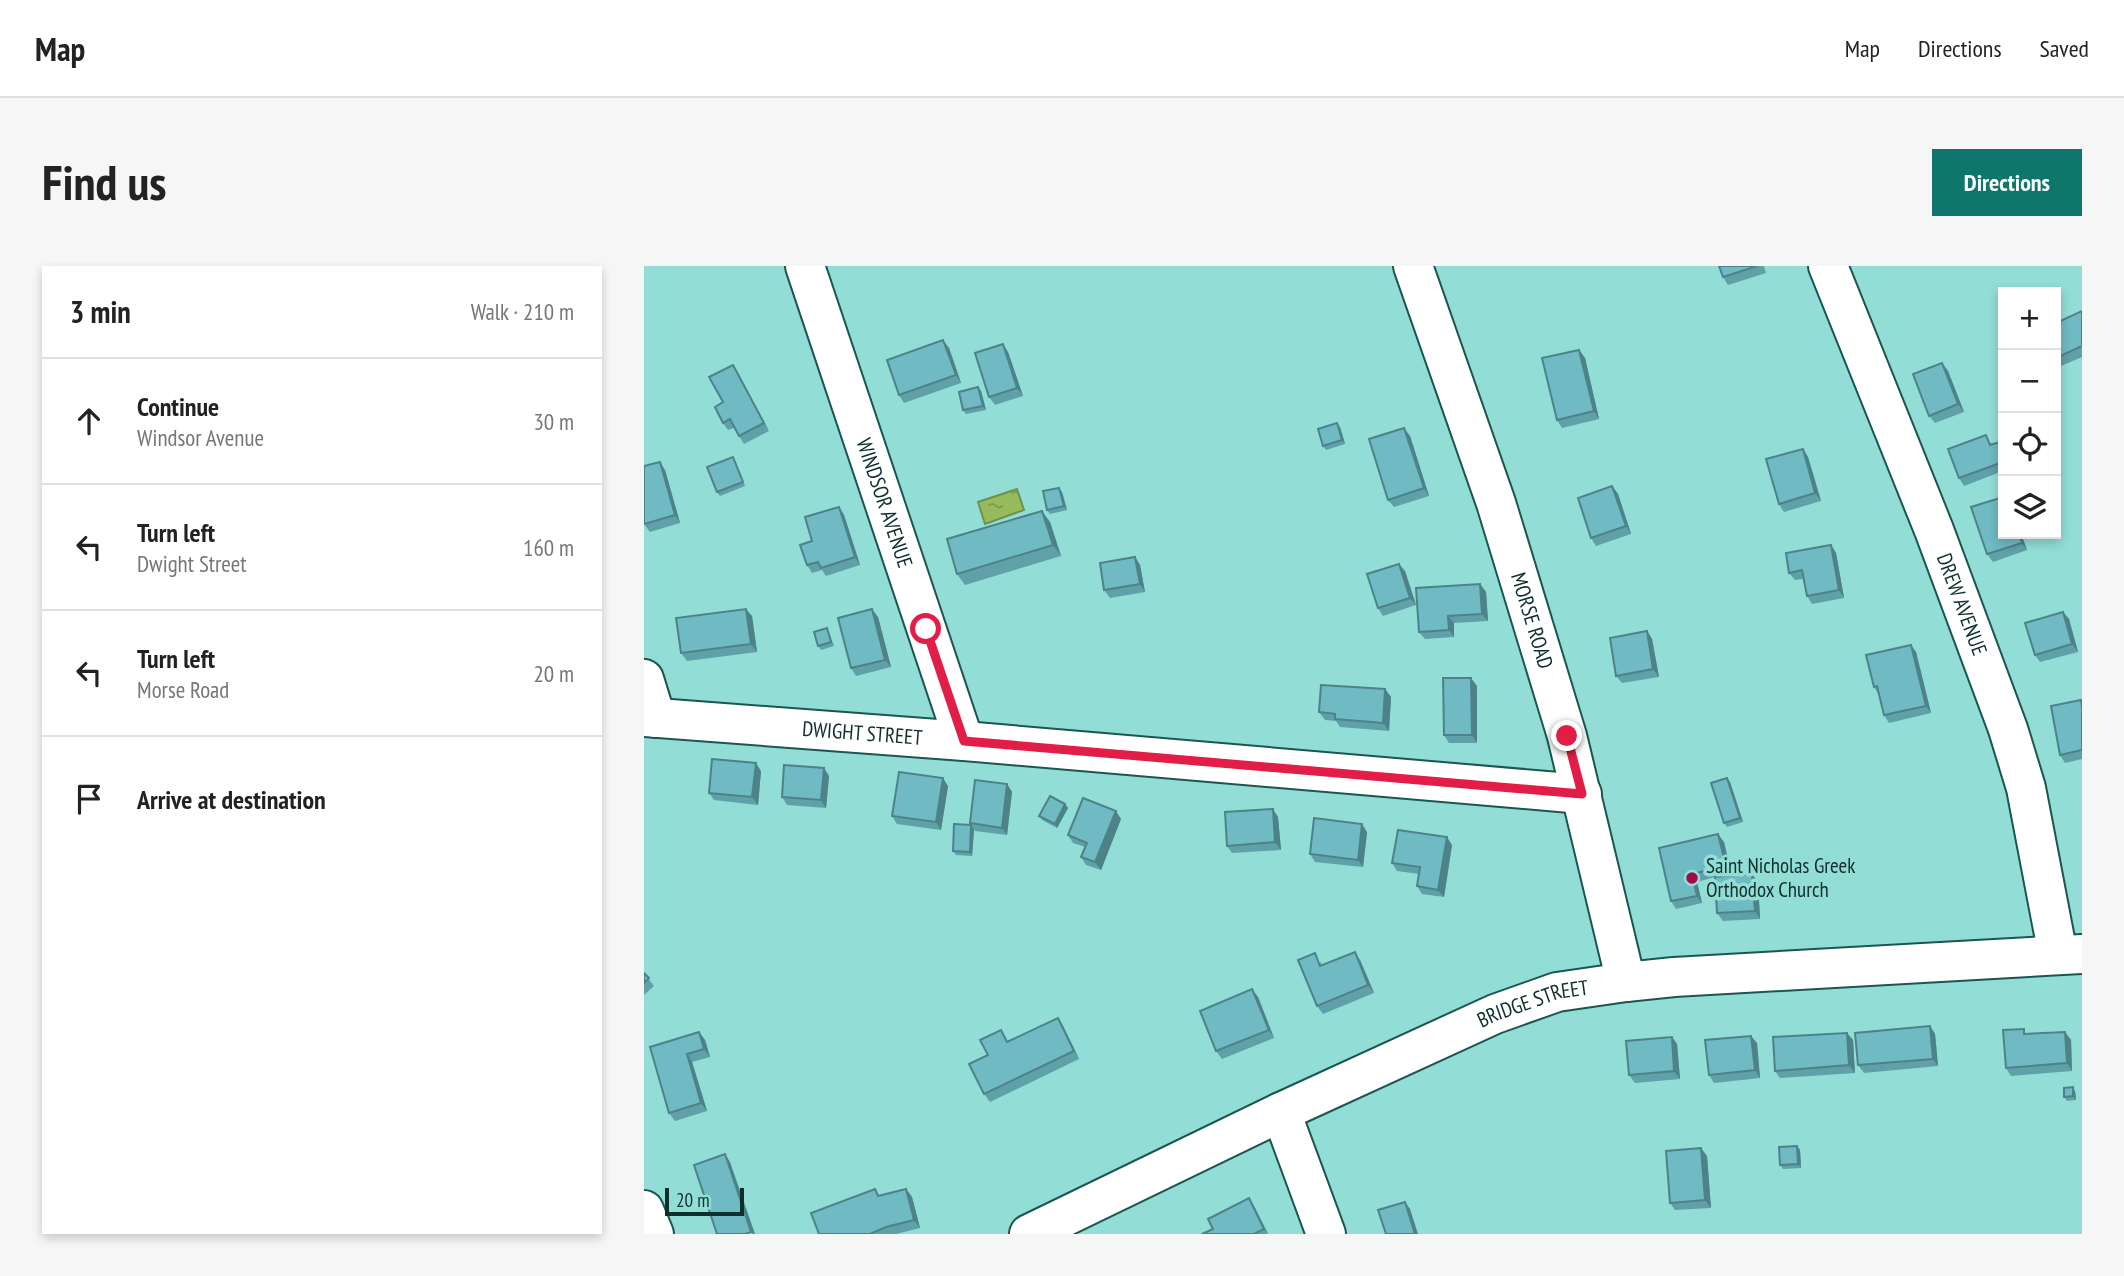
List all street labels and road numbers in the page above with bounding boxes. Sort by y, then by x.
street label: WINDSOR AVENUE [851,435,919,571]
street label: DREW AVENUE [1931,550,1993,659]
street label: MORSE ROAD [1505,569,1560,672]
street label: DWIGHT STREET [801,715,924,751]
street label: BRIDGE STREET [1473,974,1591,1033]

